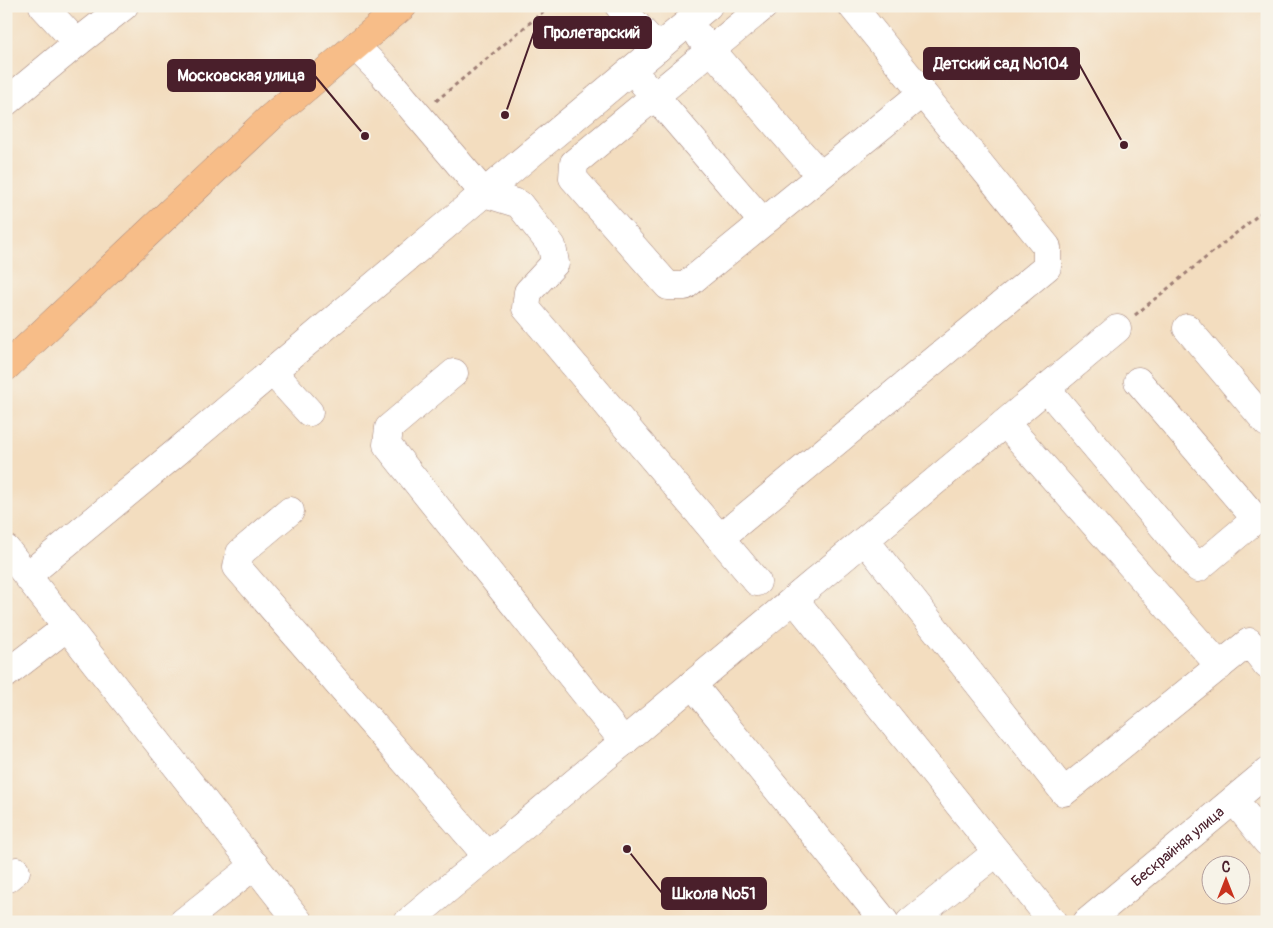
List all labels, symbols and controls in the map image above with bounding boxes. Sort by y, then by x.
callout: Пролетарский [534,17,651,48]
text: Пролетарский [544,23,640,43]
callout: Детский сад №104 [924,48,1079,79]
text: Детский сад №104 [933,54,1069,74]
callout: Московская улица [168,60,315,91]
text: Московская улица [177,66,305,86]
street label: Бескрайняя улица [1127,802,1228,891]
north arrow [1200,856,1250,906]
text: С [1222,859,1231,876]
callout: Школа №51 [662,878,766,909]
text: Школа №51 [671,884,756,904]

